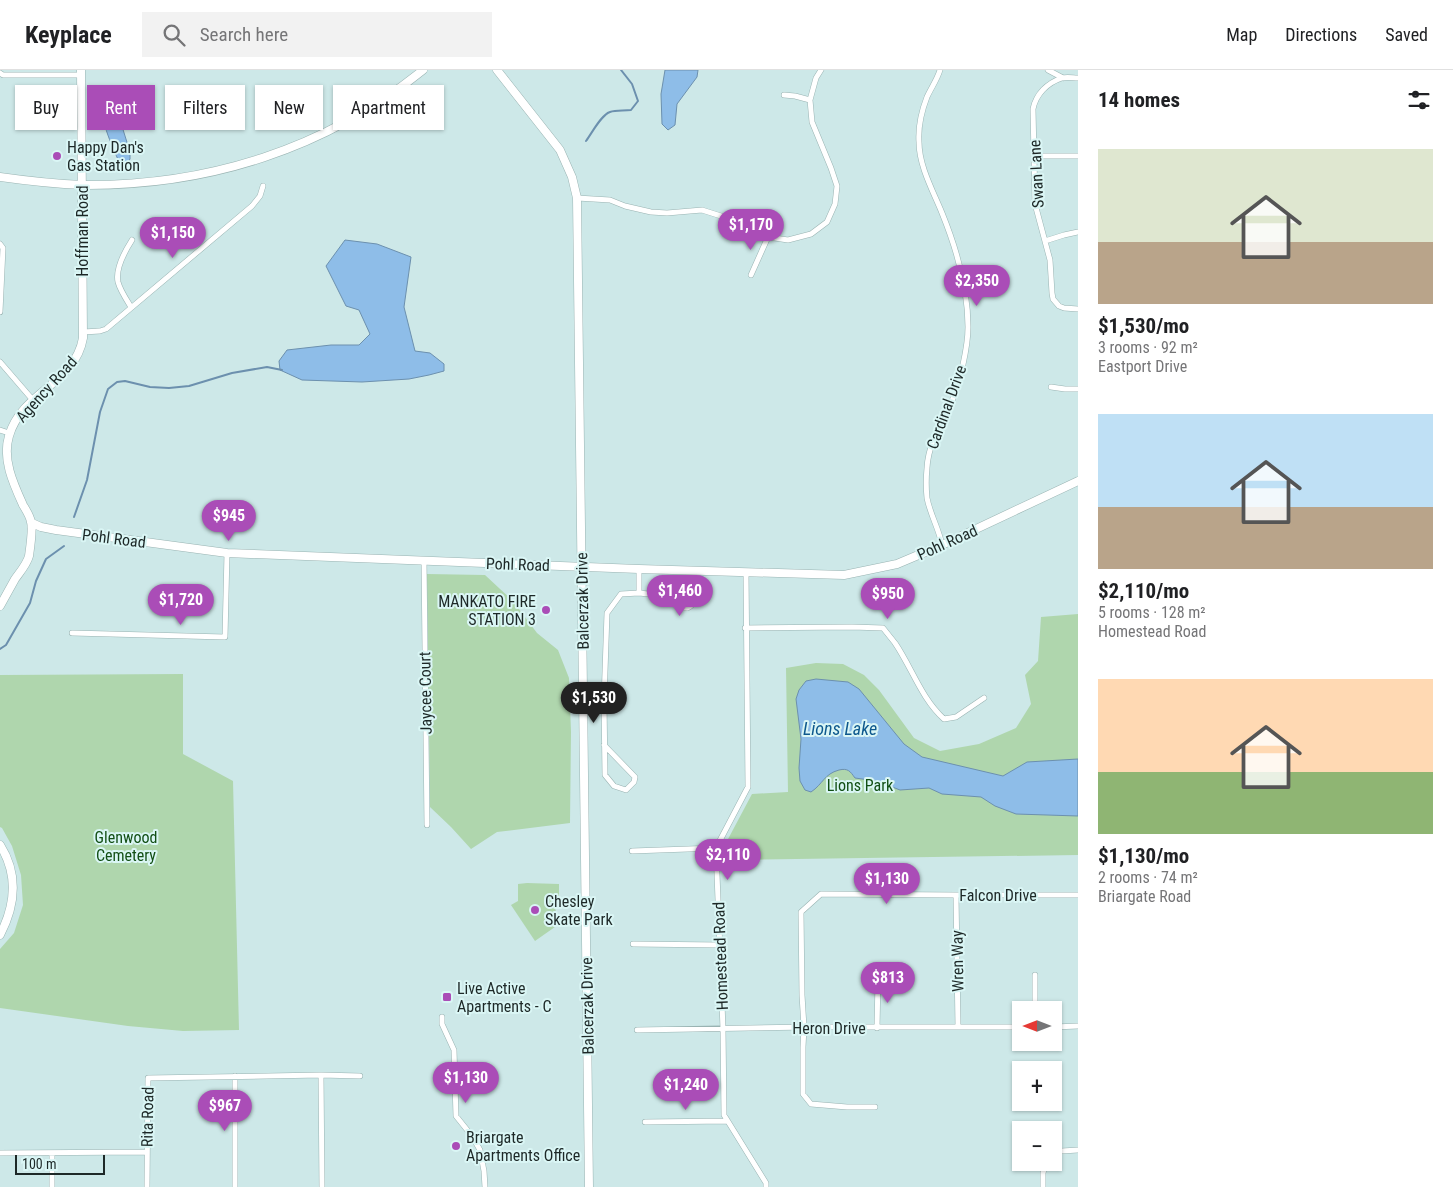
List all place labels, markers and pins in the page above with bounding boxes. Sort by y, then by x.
place label: Happy Dan's Gas Station [67,138,144,175]
marker: Happy Dan's Gas Station [51,150,63,162]
pin: $1,170 [710,208,792,251]
pin: $1,150 [132,216,214,259]
pin: $2,350 [936,264,1018,307]
pin: $945 [199,500,259,542]
pin: $1,460 [639,574,721,617]
pin: $950 [858,578,918,620]
pin: $1,720 [140,584,222,626]
place label: MANKATO FIRE STATION 3 [438,592,536,629]
marker: MANKATO FIRE STATION 3 [540,604,552,616]
pin: $1,530 [553,682,635,724]
pin: $2,110 [687,838,769,881]
pin: $1,130 [846,862,928,905]
place label: Chesley Skate Park [545,892,613,929]
marker: Chesley Skate Park [529,904,541,916]
pin: $813 [858,962,918,1004]
place label: Live Active Apartments - C [457,979,552,1016]
marker: Live Active Apartments - C [441,991,453,1003]
pin: $1,130 [425,1062,507,1104]
pin: $1,240 [645,1068,727,1111]
pin: $967 [195,1090,255,1132]
place label: Briargate Apartments Office [466,1128,580,1165]
marker: Briargate Apartments Office [450,1140,462,1152]

